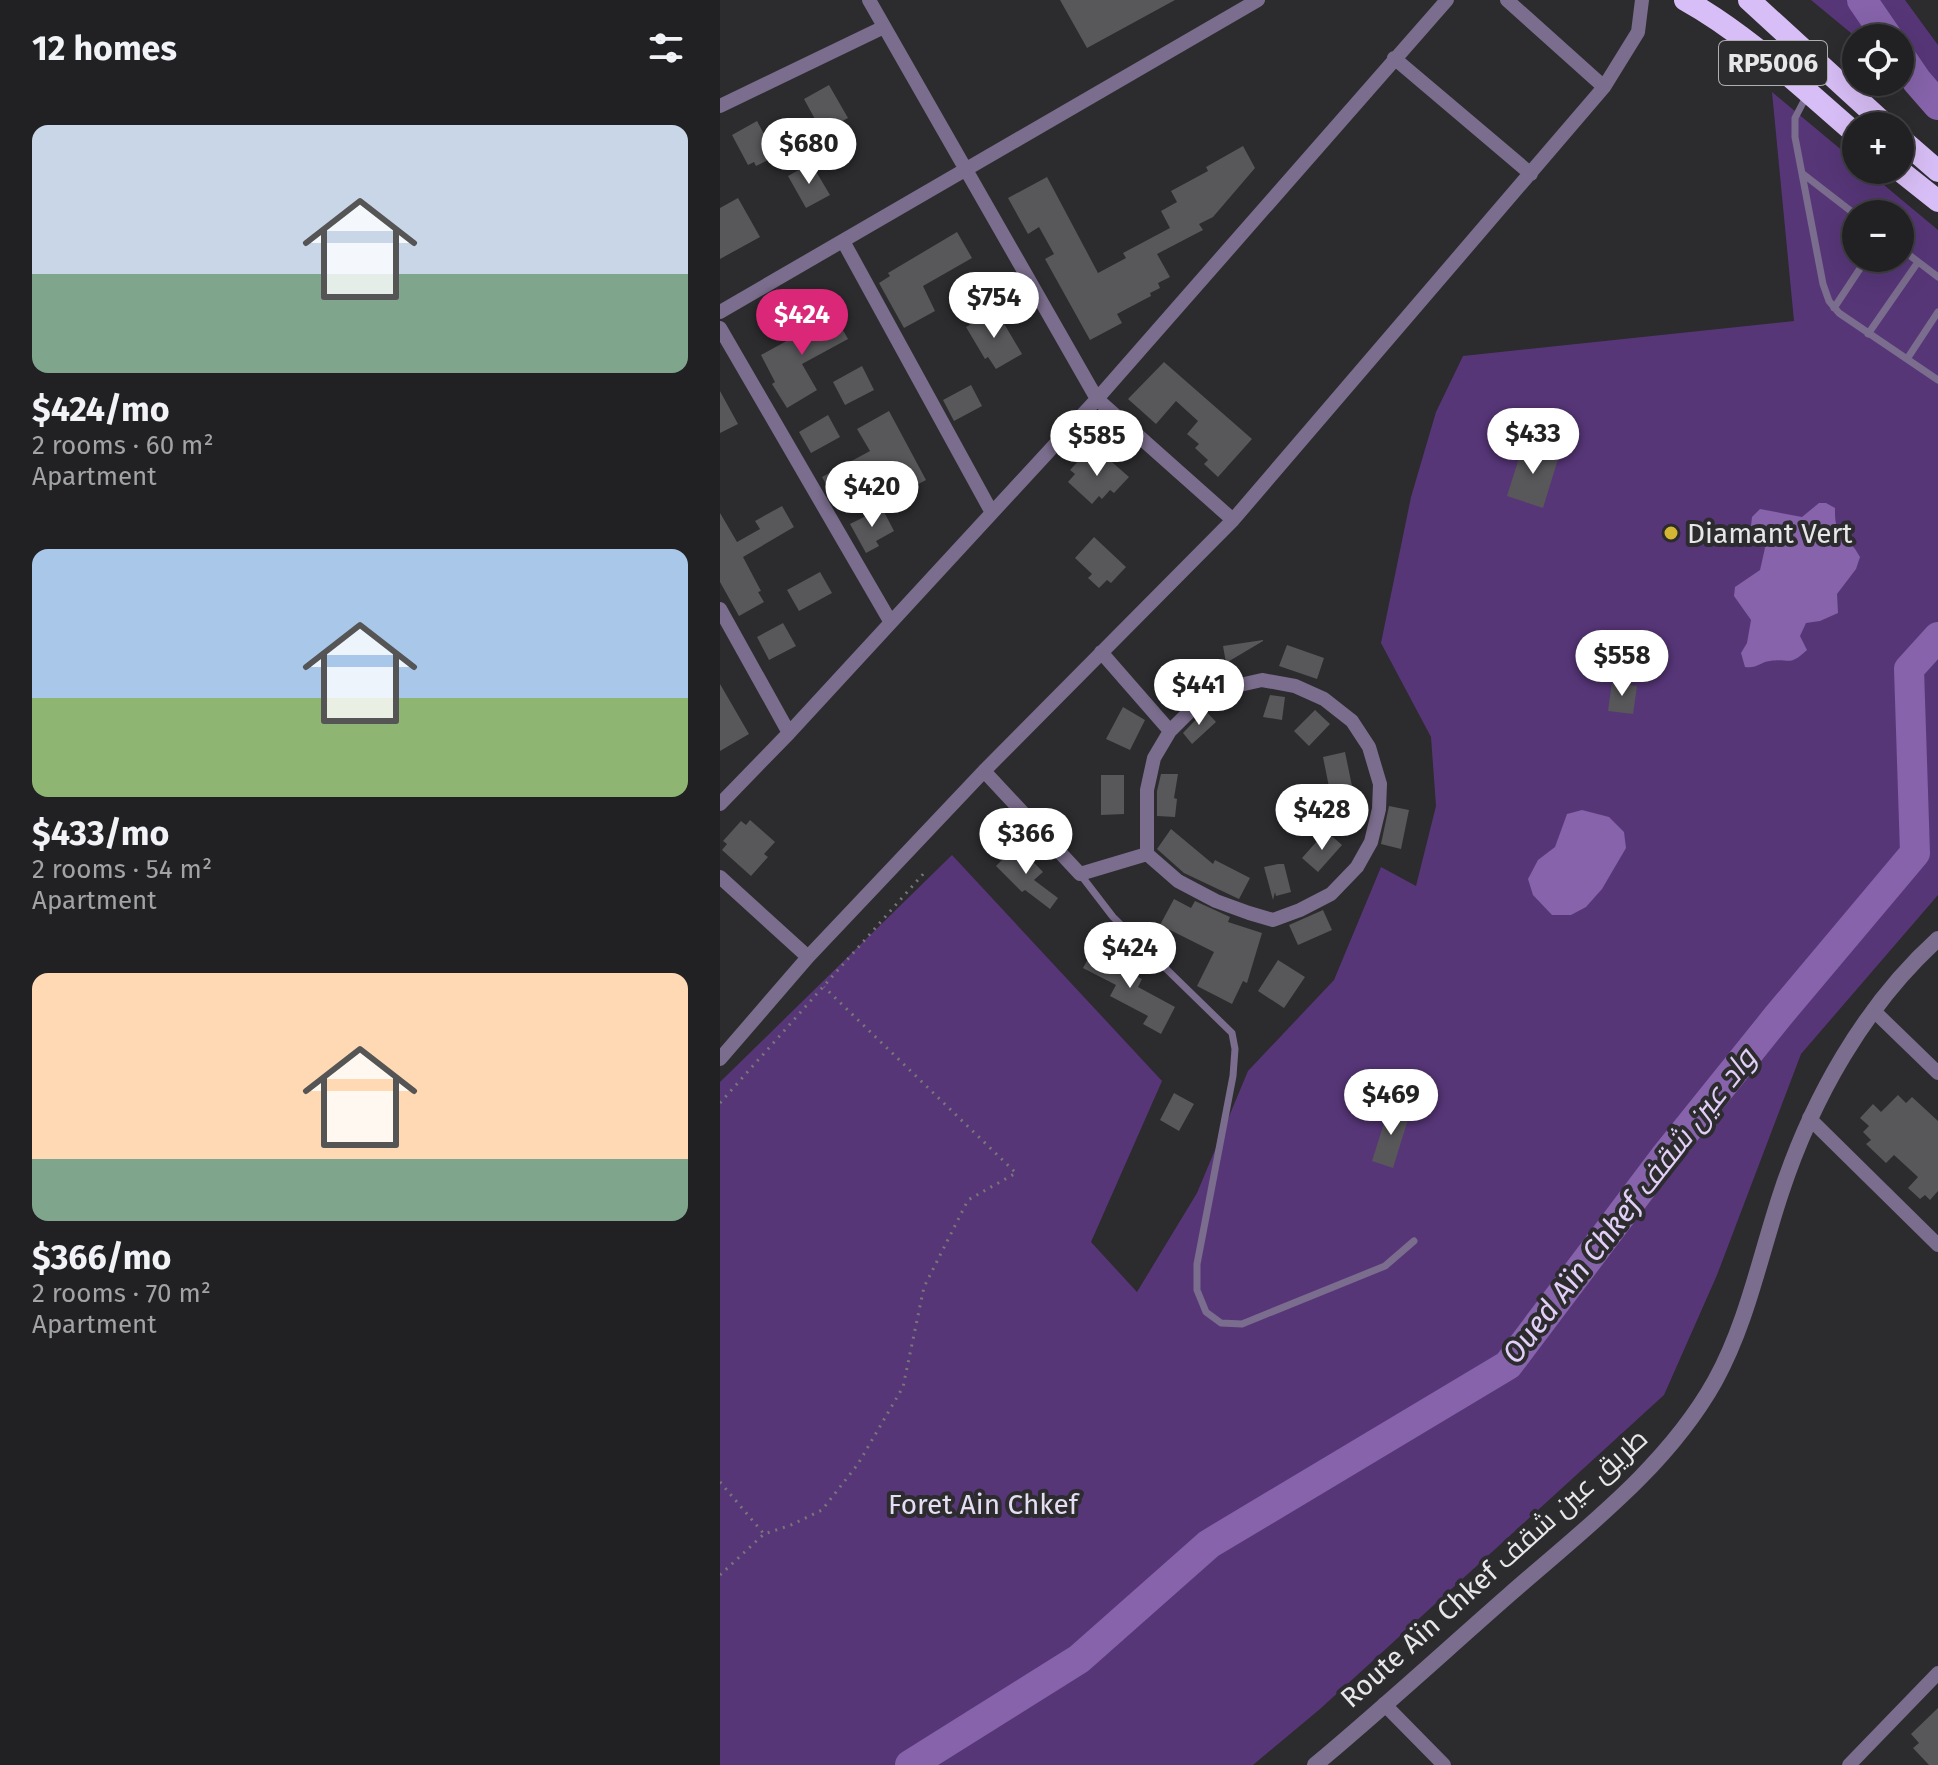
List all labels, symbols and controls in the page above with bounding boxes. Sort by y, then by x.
map controls [1842,24,1914,272]
button: locate [1842,24,1914,96]
icon: filters [644,26,688,70]
text: 12 homes [32,28,177,69]
road number: RP5006 [1719,41,1827,85]
button: + [1842,112,1914,184]
pin: $680 [762,118,856,186]
text: $680 [779,128,839,159]
icon: home [288,177,432,321]
button: − [1842,200,1914,272]
pin: $754 [947,272,1041,340]
text: $754 [967,282,1021,313]
pin: $424 [755,289,849,357]
text: $424 [774,299,830,330]
text: $424/mo [32,389,170,430]
pin: $433 [1486,408,1580,476]
pin: $585 [1050,410,1144,478]
text: $433 [1505,418,1561,449]
text: $585 [1068,420,1126,451]
text: 2 rooms · 60 m² [32,430,214,461]
text: Apartment [32,461,157,492]
pin: $420 [825,461,919,529]
text: $420 [843,471,901,502]
place label: Diamant Vert [1687,517,1853,550]
marker: Diamant Vert [1662,524,1680,542]
icon: home [288,601,432,745]
pin: $558 [1575,630,1669,698]
text: $558 [1593,640,1651,671]
pin: $441 [1152,659,1246,727]
text: $441 [1172,669,1226,700]
pin: $428 [1275,784,1369,852]
text: $428 [1294,794,1351,825]
pin: $366 [979,808,1073,876]
text: $433/mo [32,813,169,854]
text: $366 [997,818,1055,849]
text: 2 rooms · 54 m² [32,854,212,885]
text: Apartment [32,885,157,916]
pin: $424 [1083,922,1177,990]
text: $424 [1102,932,1158,963]
icon: home [288,1025,432,1169]
water label: Oued Aïn Chkef واد عين شقف [1495,1040,1764,1371]
pin: $469 [1344,1069,1438,1137]
text: $469 [1362,1079,1420,1110]
text: $366/mo [32,1237,171,1278]
text: 2 rooms · 70 m² [32,1278,211,1309]
text: Apartment [32,1309,157,1340]
street label: Route Aïn Chkef طريق عين شقف [1334,1422,1654,1714]
park label: Foret Ain Chkef [888,1488,1081,1521]

